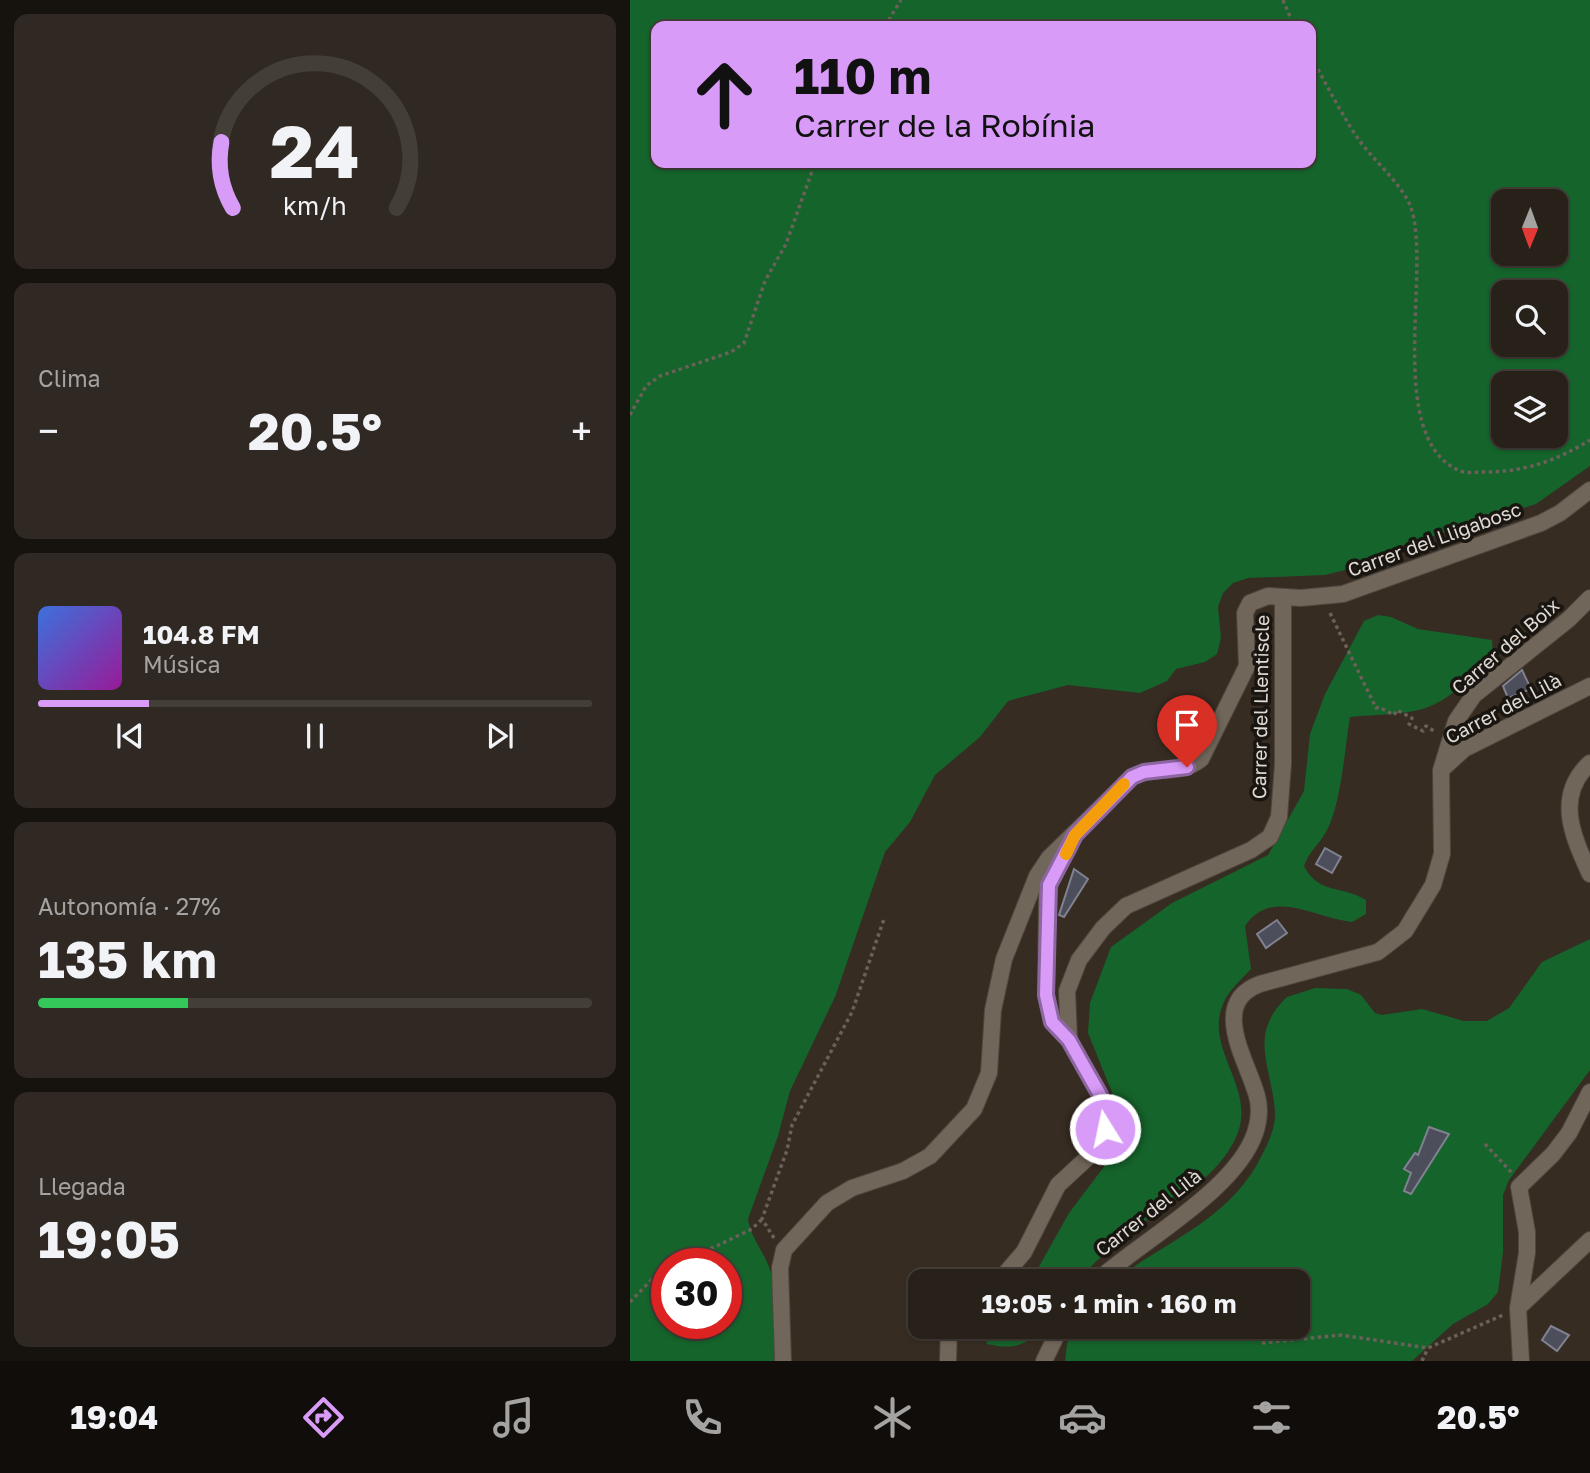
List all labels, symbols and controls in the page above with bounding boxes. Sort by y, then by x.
text: 110 m [794,46,931,105]
icon: ahead [679,49,770,140]
text: Carrer de la Robínia [794,106,1095,144]
text: 24 [270,107,360,194]
north arrow [1491,189,1568,266]
map controls [1491,189,1568,448]
text: km/h [283,190,347,221]
button: search [1491,280,1568,357]
text: Clima [38,364,101,392]
button: layers [1491,371,1568,448]
text: 20.5° [248,399,382,461]
text: − [38,408,59,453]
text: + [571,408,592,453]
street label: Carrer del Lligabosc [1344,497,1524,581]
street label: Carrer del Boix [1447,593,1563,699]
street label: Carrer del Llentiscle [1247,615,1273,799]
text: 104.8 FM [143,619,260,650]
text: Música [143,650,221,678]
street label: Carrer del Lilà [1441,668,1565,748]
pin [1157,695,1217,767]
icon: arrive [1168,706,1206,744]
icon: previous [111,717,149,755]
icon: pause [296,717,334,755]
icon: next [481,717,519,755]
text: Autonomía · 27% [38,892,221,920]
text: 135 km [38,927,217,989]
position arrow [1068,1092,1142,1166]
street label: Carrer del Lilà [1091,1164,1205,1260]
text: Llegada [38,1172,126,1200]
text: 19:05 [38,1207,180,1269]
speed limit sign: 30 [651,1248,742,1339]
text: 19:05 · 1 min · 160 m [981,1288,1237,1319]
icon: directions [299,1393,348,1442]
icon: music [489,1393,538,1442]
icon: phone [678,1393,727,1442]
icon: climate [868,1393,917,1442]
icon: car [1058,1393,1107,1442]
icon: filters [1247,1393,1296,1442]
text: 19:04 [70,1398,158,1436]
text: 20.5° [1437,1398,1520,1436]

